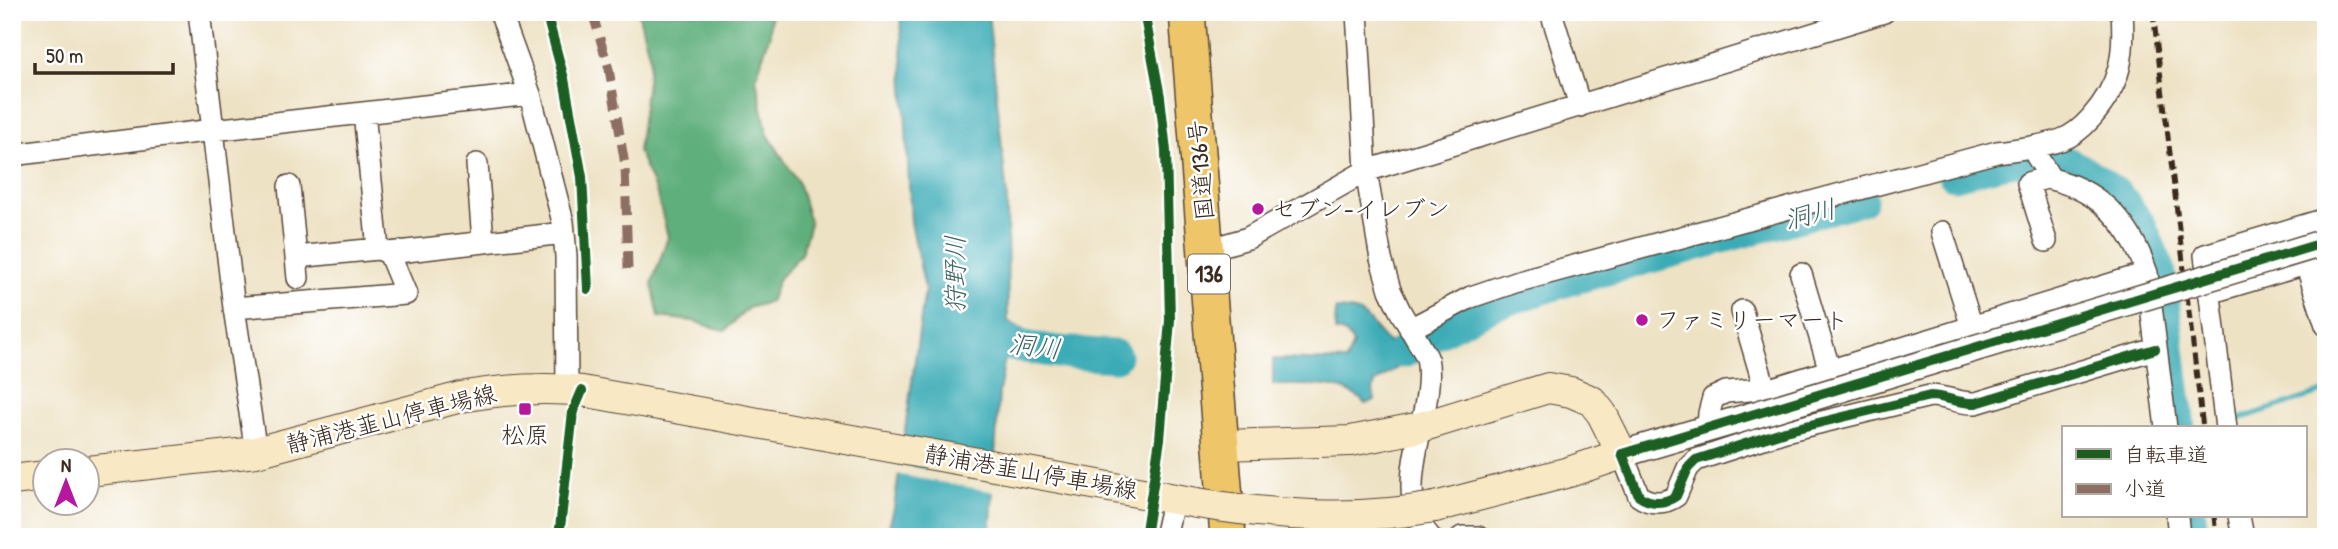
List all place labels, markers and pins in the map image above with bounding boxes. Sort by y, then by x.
place label: セブン-イレブン [1272,192,1450,224]
marker: セブン-イレブン [1250,201,1266,217]
place label: ファミリーマート [1656,303,1848,335]
marker: ファミリーマート [1634,312,1650,328]
marker: 松原 [517,401,533,417]
place label: 松原 [501,418,549,450]

